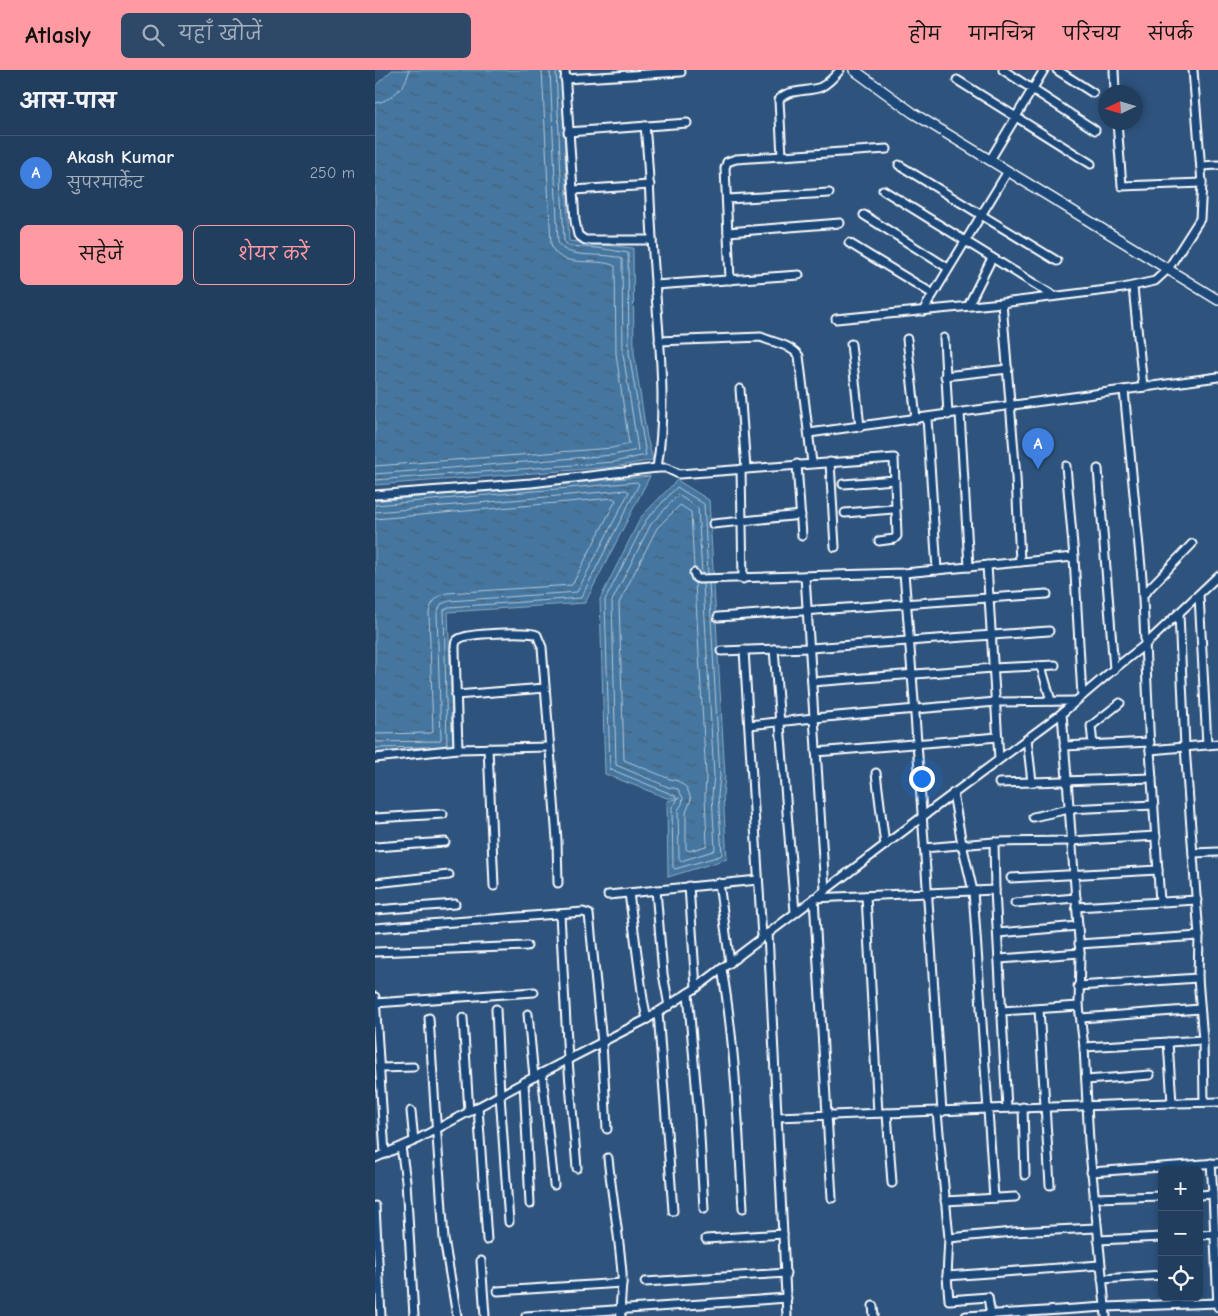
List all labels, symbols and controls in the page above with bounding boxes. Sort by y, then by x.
search box [121,13,471,58]
text: Atlasly [25,21,91,49]
icon: search [139,21,167,49]
text: यहाँ खोजें [179,23,262,45]
text: होम [909,24,941,45]
text: मानचित्र [969,24,1035,45]
text: परिचय [1063,24,1120,45]
text: संपर्क [1148,24,1193,45]
north arrow [1098,85,1143,130]
text: आस-पास [20,89,116,113]
text: Akash Kumar [67,146,174,168]
text: A [32,164,40,182]
text: 250 m [310,164,355,182]
text: सुपरमार्केट [67,174,144,192]
button: सहेजें [20,225,183,285]
button: शेयर करें [193,225,355,285]
pin: A [1022,428,1054,469]
your location [909,766,935,792]
map controls [1158,1166,1203,1301]
button: + [1158,1166,1203,1211]
button: − [1158,1211,1203,1256]
button: locate [1158,1256,1203,1301]

